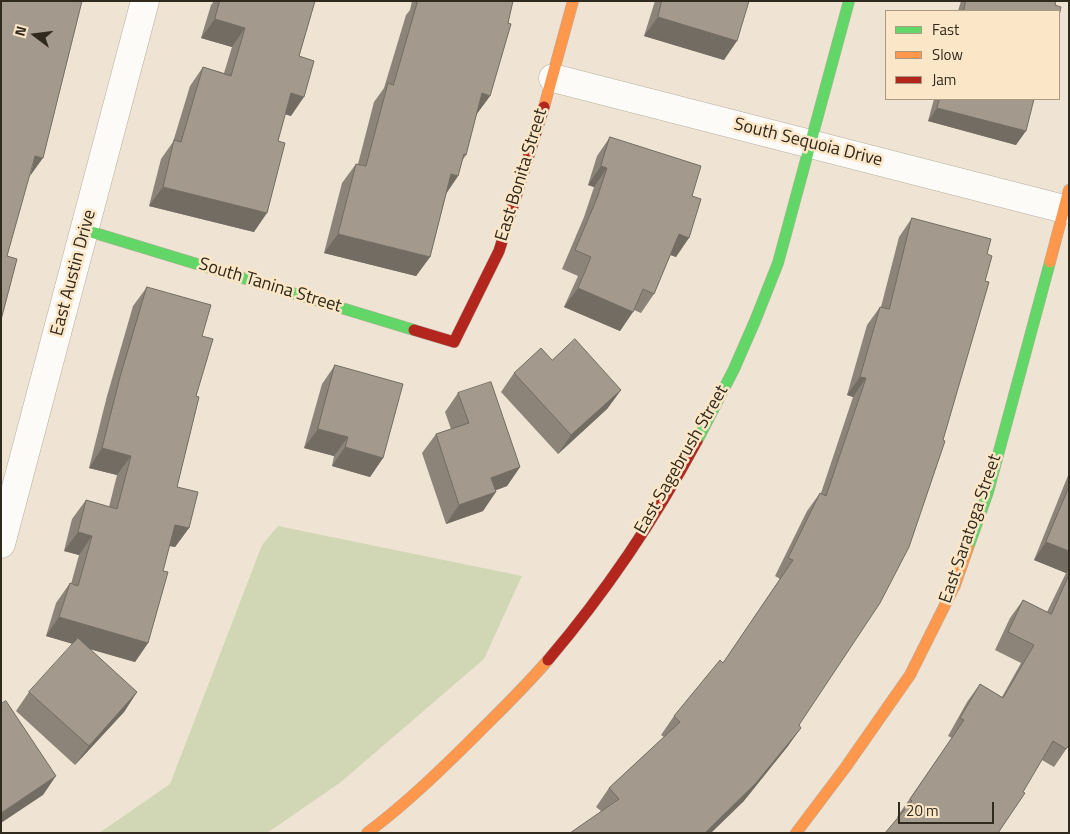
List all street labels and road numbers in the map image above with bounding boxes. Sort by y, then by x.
street label: East Bonita Street [492,106,552,244]
street label: South Sequoia Drive [731,114,885,172]
street label: East Austin Drive [47,208,101,338]
street label: South Tanina Street [196,254,344,318]
street label: East Sagebrush Street [631,382,733,538]
street label: East Saratoga Street [935,452,1007,606]

